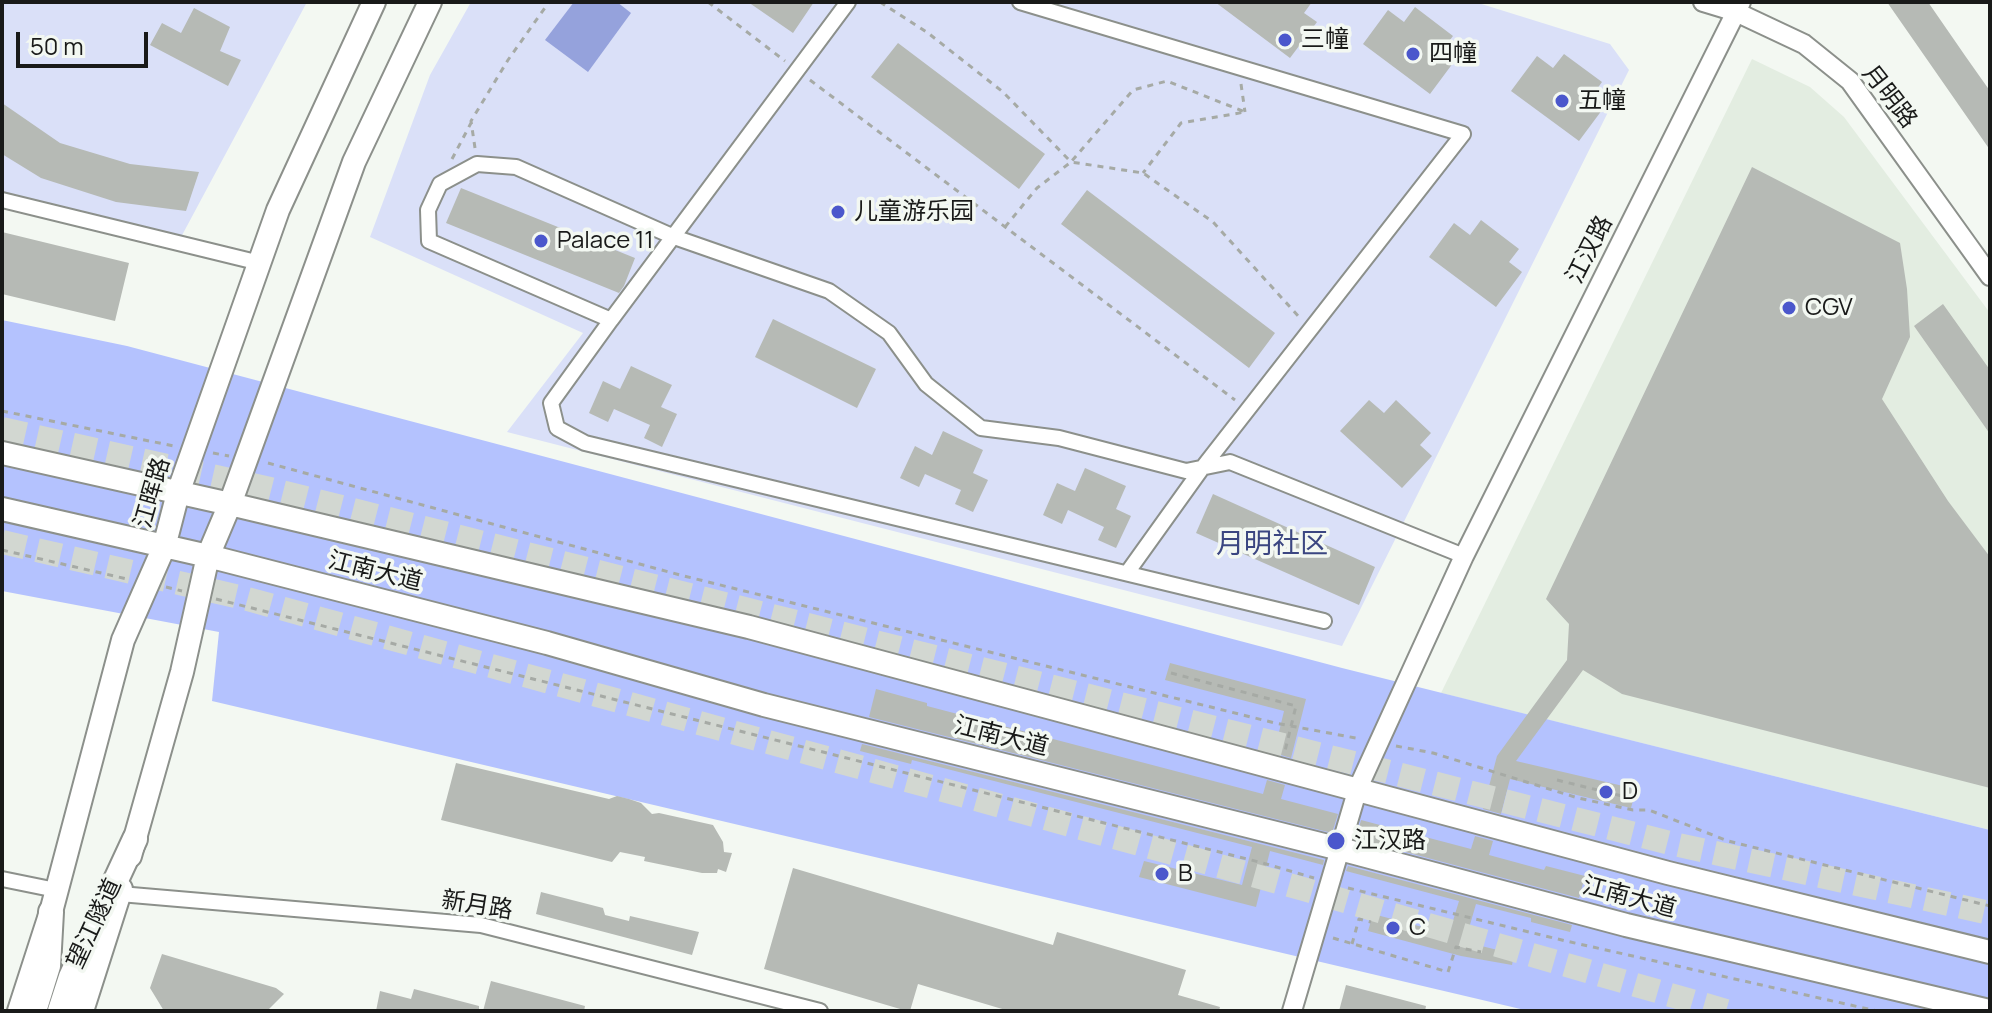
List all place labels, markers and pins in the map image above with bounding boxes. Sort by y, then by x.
place label: 三幢 [1301,26,1349,54]
marker: 三幢 [1276,31,1294,49]
place label: 四幢 [1429,40,1477,68]
marker: 四幢 [1404,45,1422,63]
place label: 五幢 [1578,87,1626,115]
marker: 五幢 [1553,92,1571,110]
place label: 儿童游乐园 [854,198,974,226]
marker: 儿童游乐园 [829,203,847,221]
place label: Palace 11 [557,227,654,255]
marker: Palace 11 [532,232,550,250]
place label: CGV [1805,294,1853,322]
marker: CGV [1780,299,1798,317]
place label: D [1622,778,1638,806]
marker: D [1597,783,1615,801]
place label: 江汉路 [1354,827,1426,855]
marker: 江汉路 [1325,830,1347,852]
place label: B [1178,860,1193,888]
marker: B [1153,865,1171,883]
place label: C [1409,914,1426,942]
marker: C [1384,919,1402,937]

